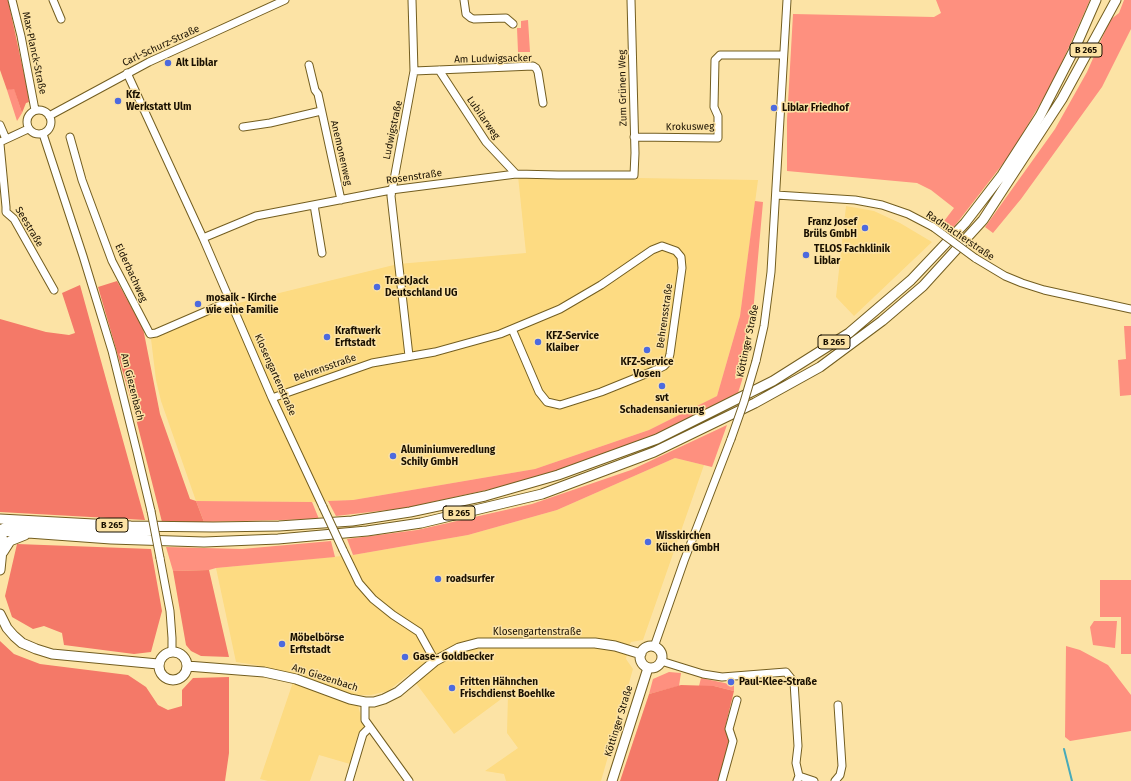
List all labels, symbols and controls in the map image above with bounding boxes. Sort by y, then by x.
street label: Max-Planck-Straße [19,11,49,95]
street label: Carl-Schurz-Straße [120,23,202,69]
road number: B 265 [1070,43,1102,57]
street label: Zum Grünen Weg [616,50,630,126]
street label: Am Ludwigsacker [454,52,532,66]
place label: Alt Liblar [176,57,217,69]
marker: Alt Liblar [163,58,173,68]
place label: Kfz Werkstatt Ulm [126,89,191,112]
street label: Lubilarweg [464,94,502,142]
marker: Kfz Werkstatt Ulm [113,96,123,106]
street label: Ludwigstraße [381,99,405,161]
place label: Liblar Friedhof [782,102,849,114]
marker: Liblar Friedhof [769,103,779,113]
street label: Anemonenweg [328,119,354,187]
street label: Krokusweg [666,121,714,133]
street label: Rosenstraße [385,167,443,187]
street label: Seestraße [12,205,46,249]
street label: Radmacherstraße [924,209,996,263]
place label: Franz Josef Brüls GmbH [803,216,857,240]
marker: Franz Josef Brüls GmbH [860,223,870,233]
street label: Elderbachweg [112,242,150,304]
place label: TELOS Fachklinik Liblar [814,243,890,266]
marker: TELOS Fachklinik Liblar [801,250,811,260]
place label: TrackJack Deutschland UG [385,275,457,298]
marker: TrackJack Deutschland UG [372,282,382,292]
street label: Behrensstraße [655,283,675,349]
place label: mosaik - Kirche wie eine Familie [206,292,279,316]
marker: mosaik - Kirche wie eine Familie [193,299,203,309]
street label: Köttinger Straße [734,304,762,378]
place label: Kraftwerk Erftstadt [335,325,380,348]
place label: KFZ-Service Klaiber [546,330,599,354]
street label: Klosengartenstraße [252,332,298,418]
marker: Kraftwerk Erftstadt [322,332,332,342]
road number: B 265 [818,335,850,349]
marker: KFZ-Service Klaiber [533,337,543,347]
marker: KFZ-Service Vosen [642,345,652,355]
street label: Am Giezenbach [118,352,146,422]
street label: Behrensstraße [292,352,358,384]
place label: KFZ-Service Vosen [621,356,673,380]
marker: svt Schadensanierung [657,381,667,391]
place label: svt Schadensanierung [620,392,704,416]
place label: Aluminiumveredlung Schily GmbH [401,444,495,468]
marker: Aluminiumveredlung Schily GmbH [388,451,398,461]
road number: B 265 [443,506,475,520]
road number: B 265 [96,518,128,532]
place label: Wisskirchen Küchen GmbH [656,530,720,554]
marker: Wisskirchen Küchen GmbH [643,537,653,547]
place label: roadsurfer [446,573,494,585]
marker: roadsurfer [433,574,443,584]
street label: Klosengartenstraße [493,626,581,638]
place label: Möbelbörse Erftstadt [290,632,344,656]
marker: Möbelbörse Erftstadt [277,639,287,649]
place label: Gase- Goldbecker [413,651,494,663]
marker: Gase- Goldbecker [400,652,410,662]
street label: Am Giezenbach [290,662,360,694]
place label: Fritten Hähnchen Frischdienst Boehlke [460,676,555,700]
place label: Paul-Klee-Straße [739,676,817,688]
marker: Paul-Klee-Straße [726,677,736,687]
marker: Fritten Hähnchen Frischdienst Boehlke [447,683,457,693]
street label: Köttinger Straße [602,684,636,758]

